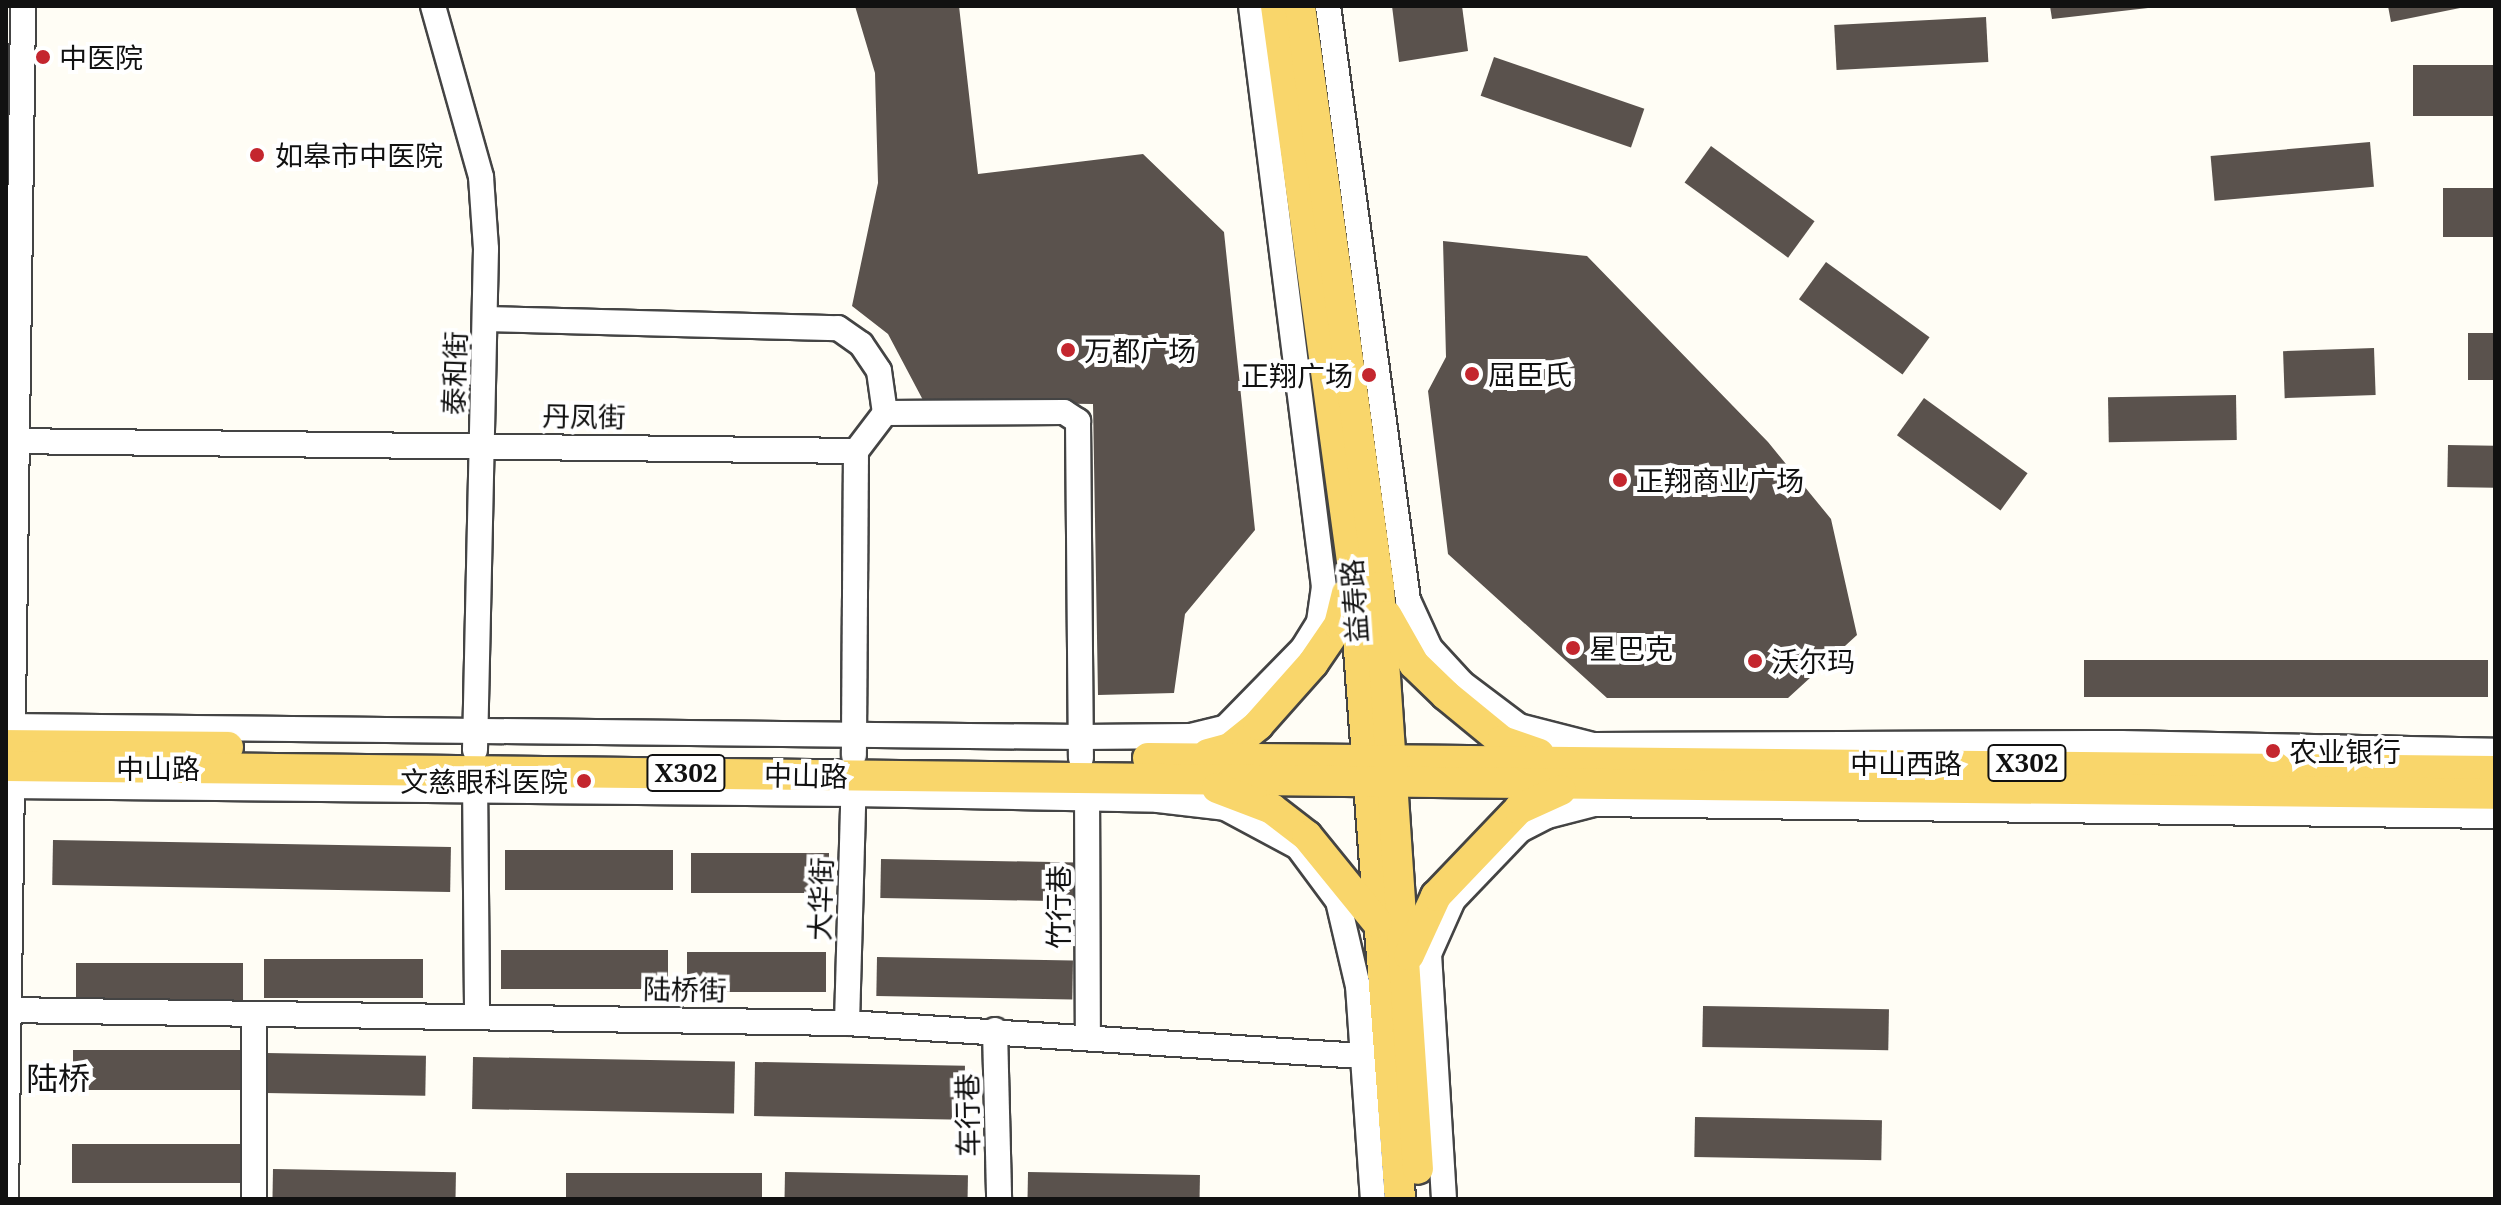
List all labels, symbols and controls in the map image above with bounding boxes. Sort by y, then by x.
place label: 中医院 [59,40,143,74]
marker: 中医院 [34,48,52,66]
place label: 如皋市中医院 [275,138,443,172]
marker: 如皋市中医院 [246,144,268,166]
street label: 泰和街 [436,330,472,416]
place label: 万都广场 [1084,333,1196,367]
marker: 万都广场 [1059,341,1077,359]
place label: 屈臣氏 [1488,357,1572,391]
place label: 正翔广场 [1241,358,1353,392]
marker: 屈臣氏 [1463,365,1481,383]
marker: 正翔广场 [1360,366,1378,384]
street label: 丹凤街 [542,398,626,434]
place label: 正翔商业广场 [1636,463,1804,497]
marker: 正翔商业广场 [1611,471,1629,489]
street label: 益寿路 [1334,558,1374,644]
place label: 星巴克 [1589,631,1673,665]
marker: 星巴克 [1564,639,1582,657]
place label: 沃尔玛 [1771,644,1855,678]
marker: 沃尔玛 [1746,652,1764,670]
place label: 农业银行 [2289,734,2401,768]
road number: X302 [1987,741,2067,785]
marker: 农业银行 [2264,742,2282,760]
street label: 中山西路 [1850,746,1962,780]
street label: 中山路 [116,751,200,785]
road number: X302 [646,751,726,795]
street label: 中山路 [764,757,848,793]
place label: 文慈眼科医院 [400,764,568,798]
marker: 文慈眼科医院 [575,772,593,790]
street label: 大华街 [802,856,838,942]
street label: 竹行巷 [1041,865,1075,949]
street label: 陆桥街 [643,971,727,1007]
district label: 陆桥 [26,1059,90,1097]
street label: 车行巷 [949,1073,985,1157]

